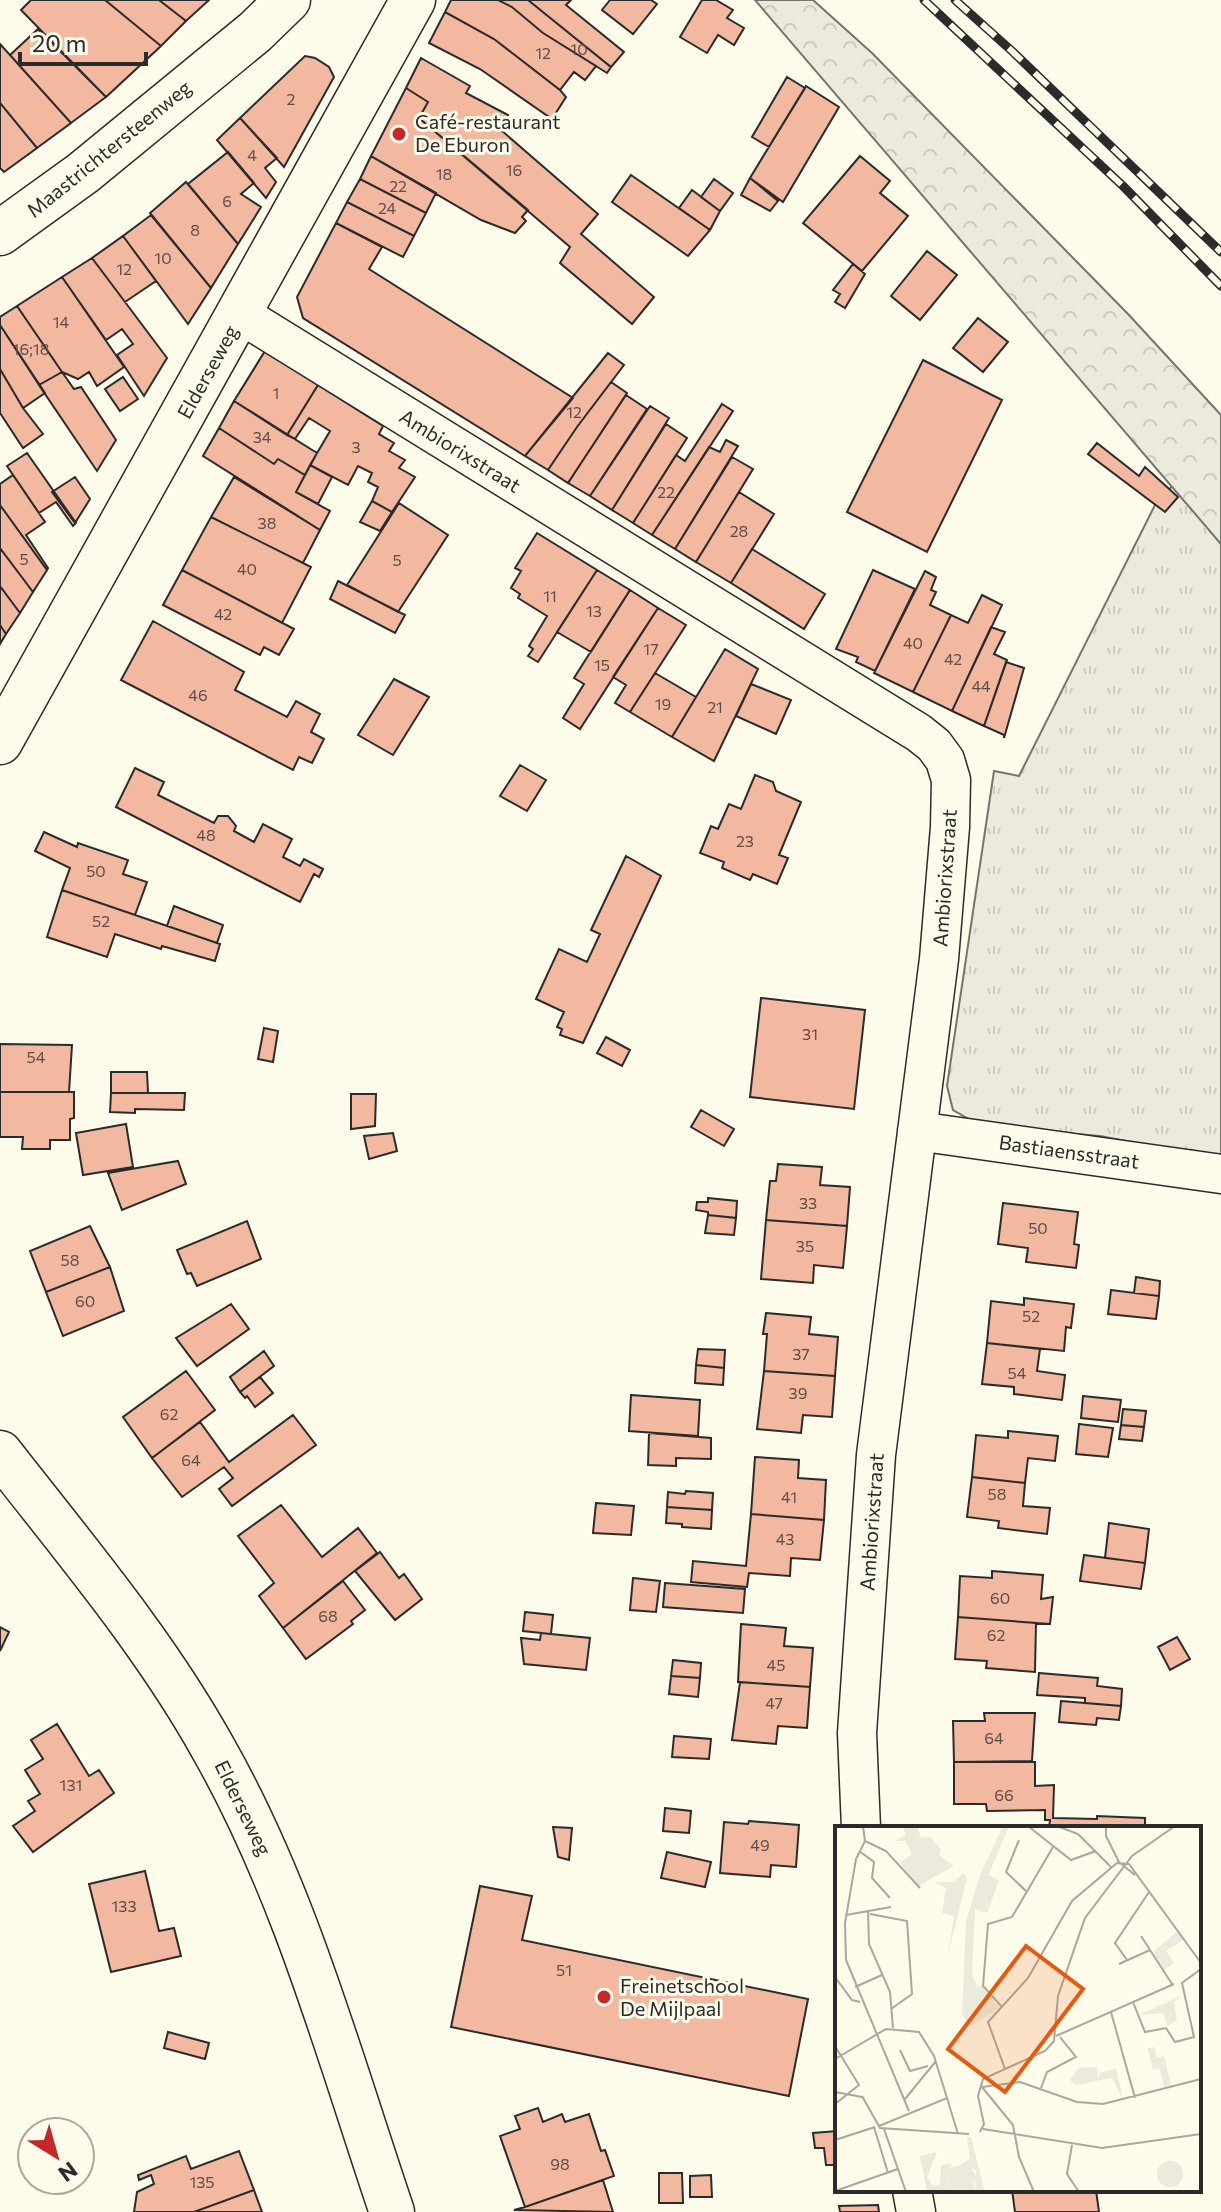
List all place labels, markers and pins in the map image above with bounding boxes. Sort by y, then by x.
place label: Café-restaurant De Eburon [415,109,561,156]
marker: Café-restaurant De Eburon [390,125,408,143]
place label: Freinetschool De Mijlpaal [620,1973,744,2020]
marker: Freinetschool De Mijlpaal [595,1988,613,2006]

